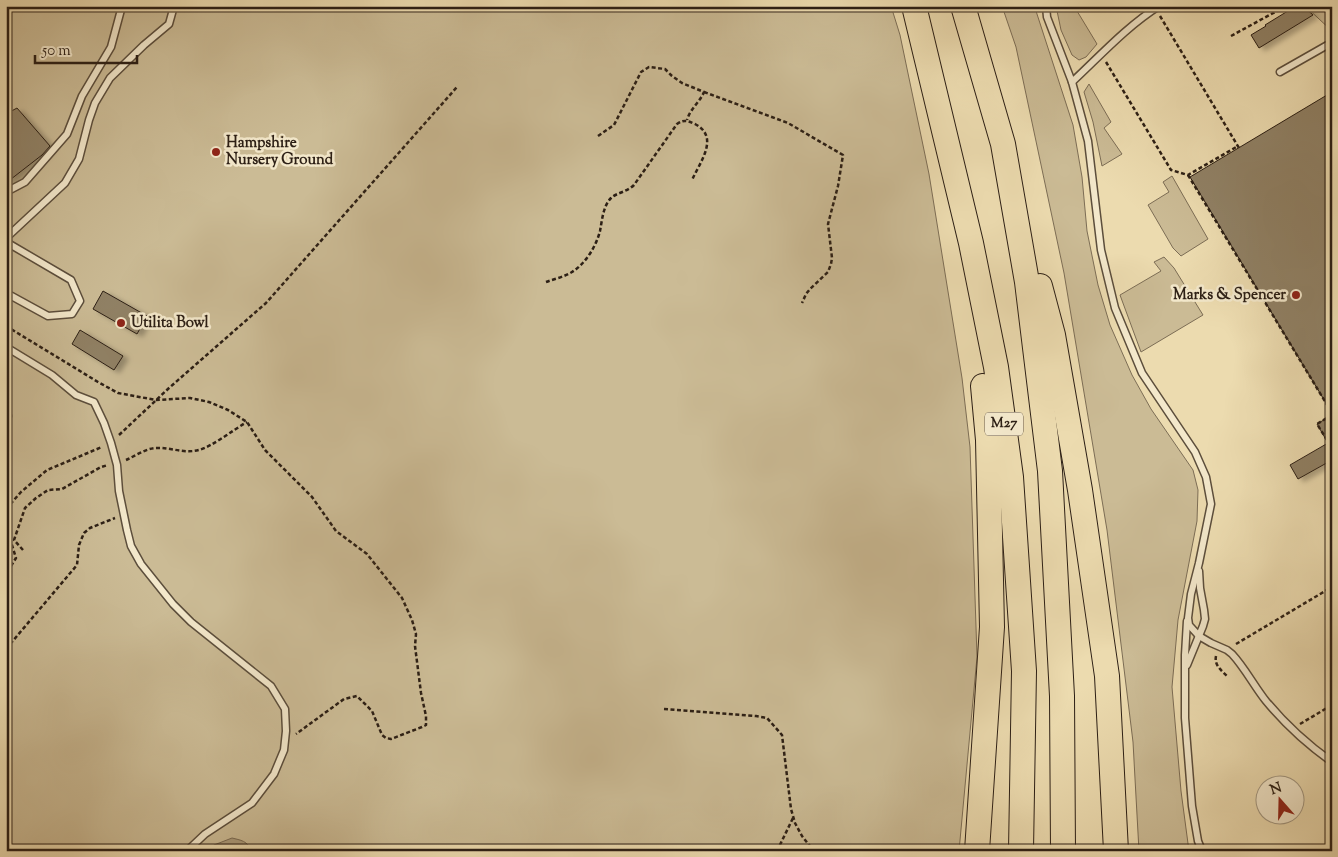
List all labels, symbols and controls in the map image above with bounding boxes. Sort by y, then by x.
scale bar [35,32,138,64]
text: 50 m [41,41,71,62]
place label: Hampshire Nursery Ground [226,133,334,171]
marker: Hampshire Nursery Ground [210,146,222,158]
place label: Marks & Spencer [1173,285,1286,306]
marker: Marks & Spencer [1290,289,1302,301]
place label: Utilita Bowl [131,313,210,334]
marker: Utilita Bowl [115,317,127,329]
road number: M27 [985,412,1023,436]
north arrow [1256,774,1306,824]
text: N [1268,778,1285,801]

